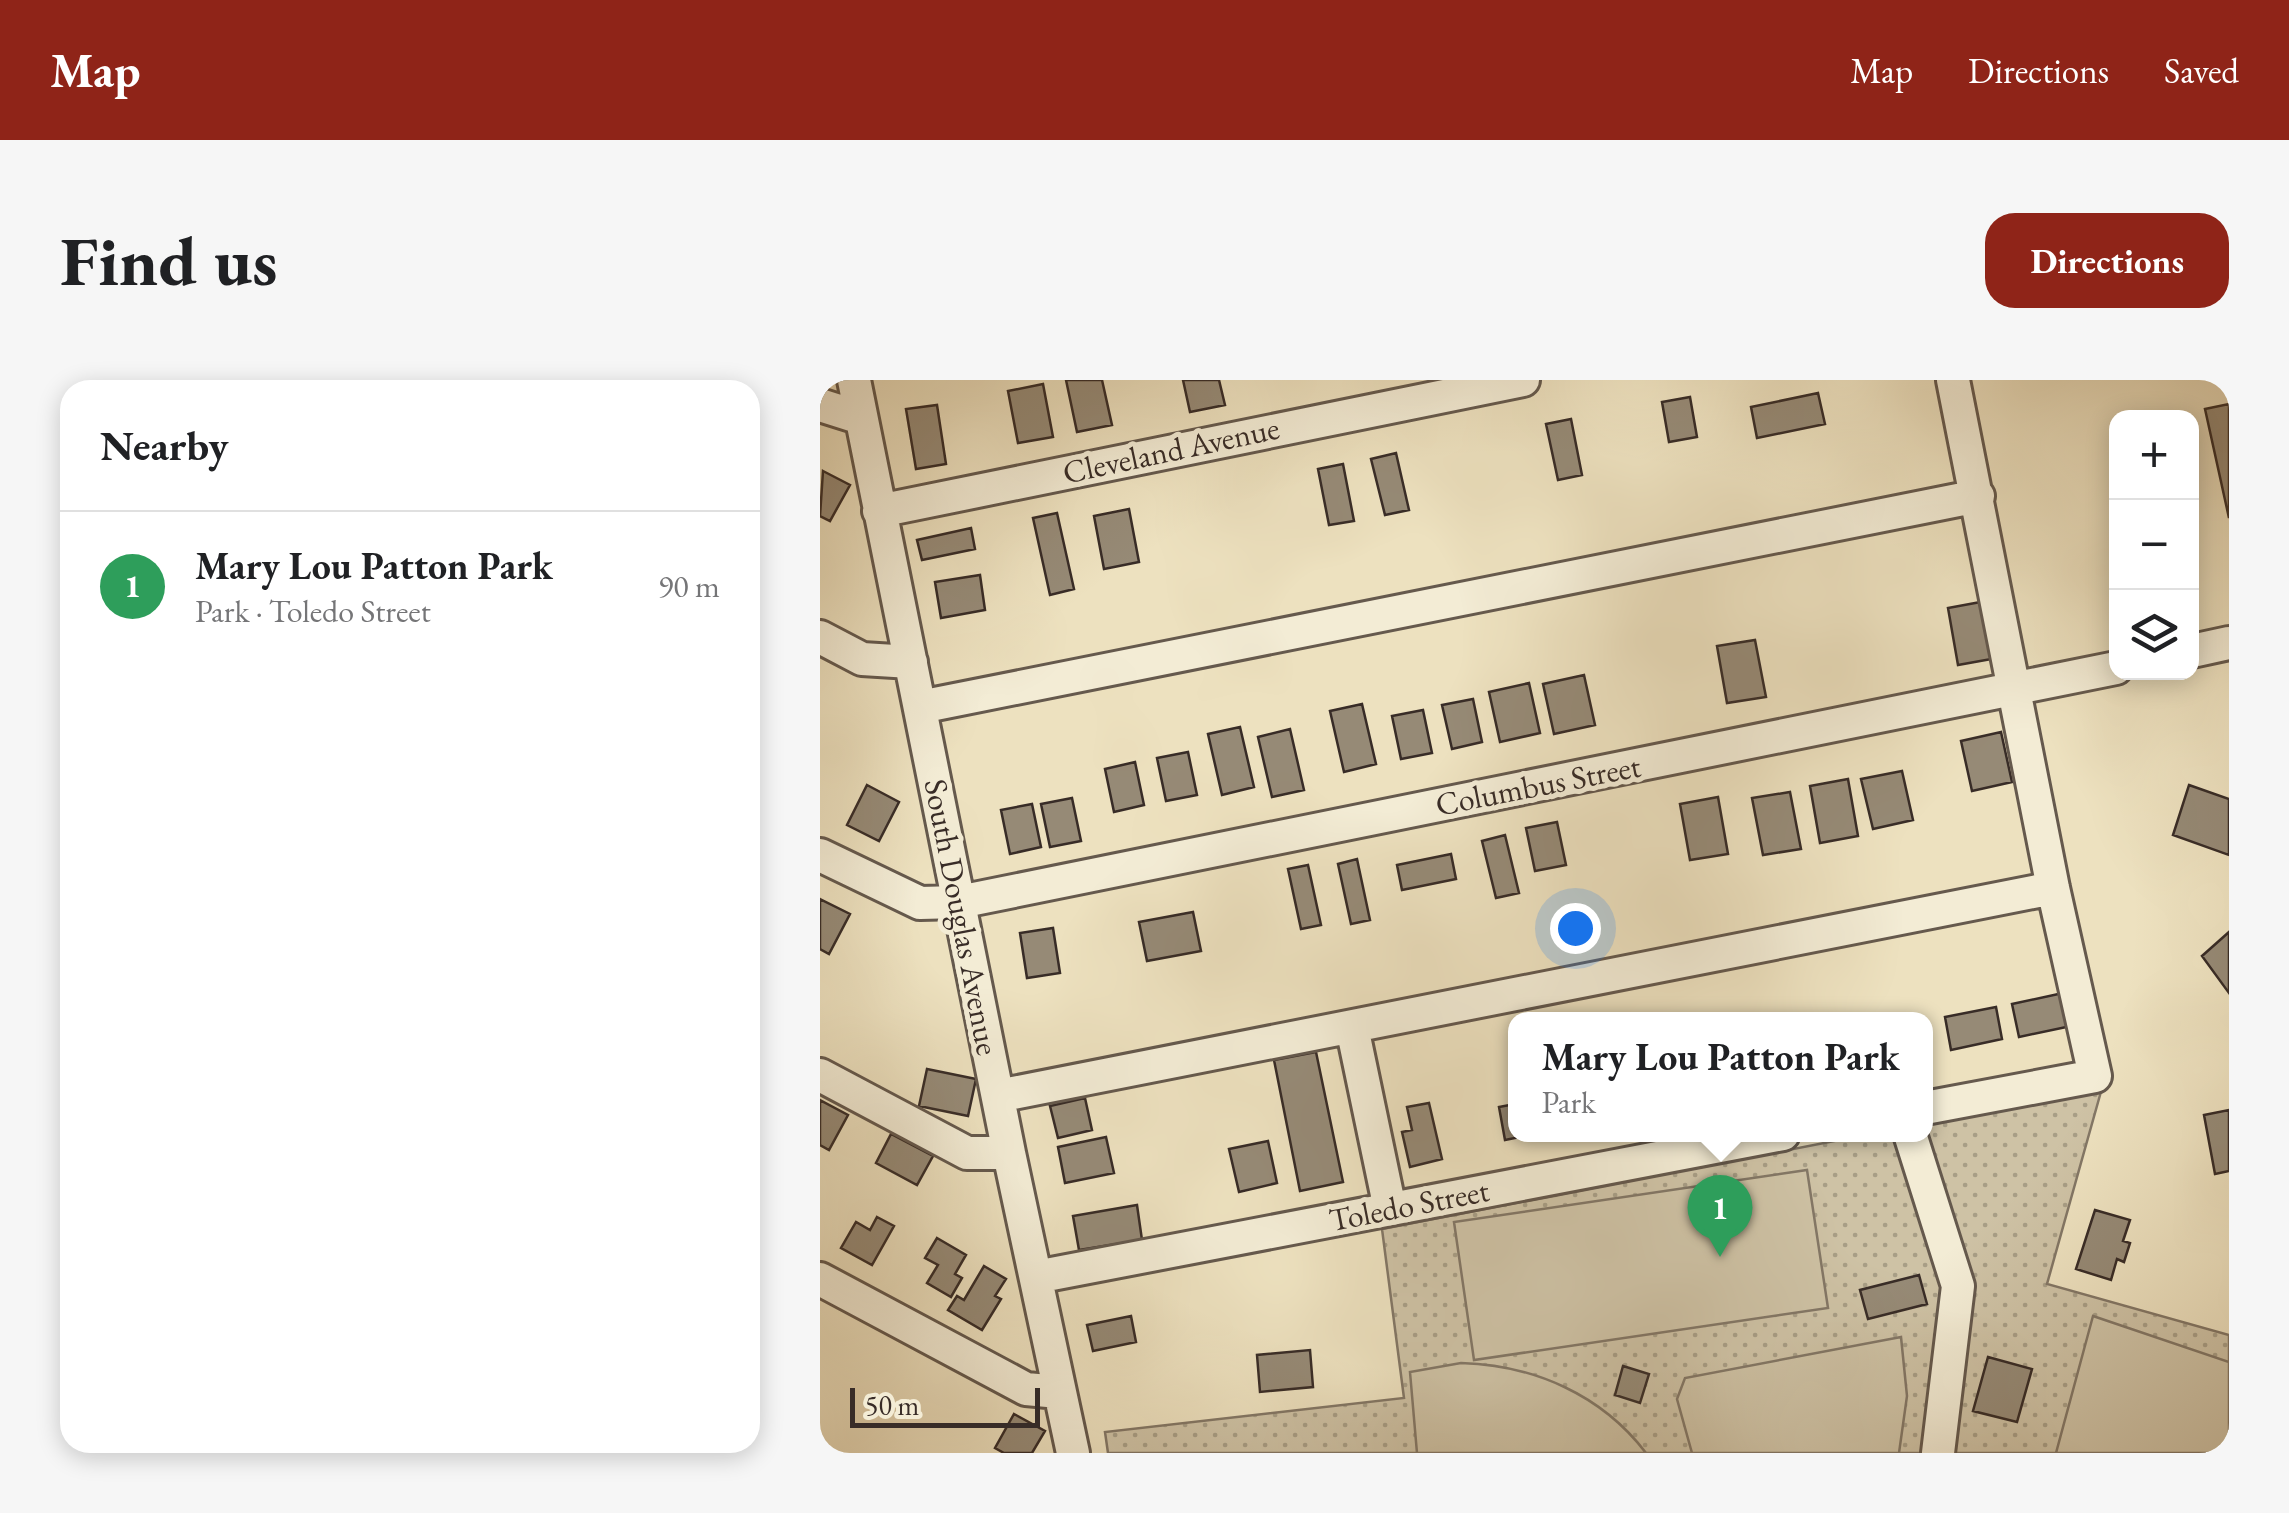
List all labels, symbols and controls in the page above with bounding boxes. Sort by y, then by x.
text: Map [50,39,141,101]
text: Map [1850,48,1913,93]
text: Directions [1968,48,2109,93]
text: Saved [2164,48,2239,93]
button: Directions [1985,213,2229,308]
text: Find us [60,215,278,306]
street label: Cleveland Avenue [1059,407,1283,493]
map controls [2109,410,2199,680]
button: + [2109,410,2199,500]
text: Nearby [100,418,229,473]
button: − [2109,500,2199,590]
text: Mary Lou Patton Park [195,541,553,590]
text: 1 [124,565,141,607]
text: 90 m [658,565,720,607]
text: Park · Toledo Street [195,590,431,632]
button: layers [2109,590,2199,680]
street label: Columbus Street [1432,745,1644,825]
street label: South Douglas Avenue [915,775,1009,1059]
your location [1550,903,1601,954]
popup [1508,1012,1933,1142]
text: Mary Lou Patton Park [1542,1032,1899,1081]
text: Park [1542,1081,1596,1123]
street label: Toledo Street [1325,1169,1493,1241]
pin: 1 [1688,1174,1752,1257]
scale bar [850,1383,1040,1428]
text: 50 m [865,1387,919,1423]

